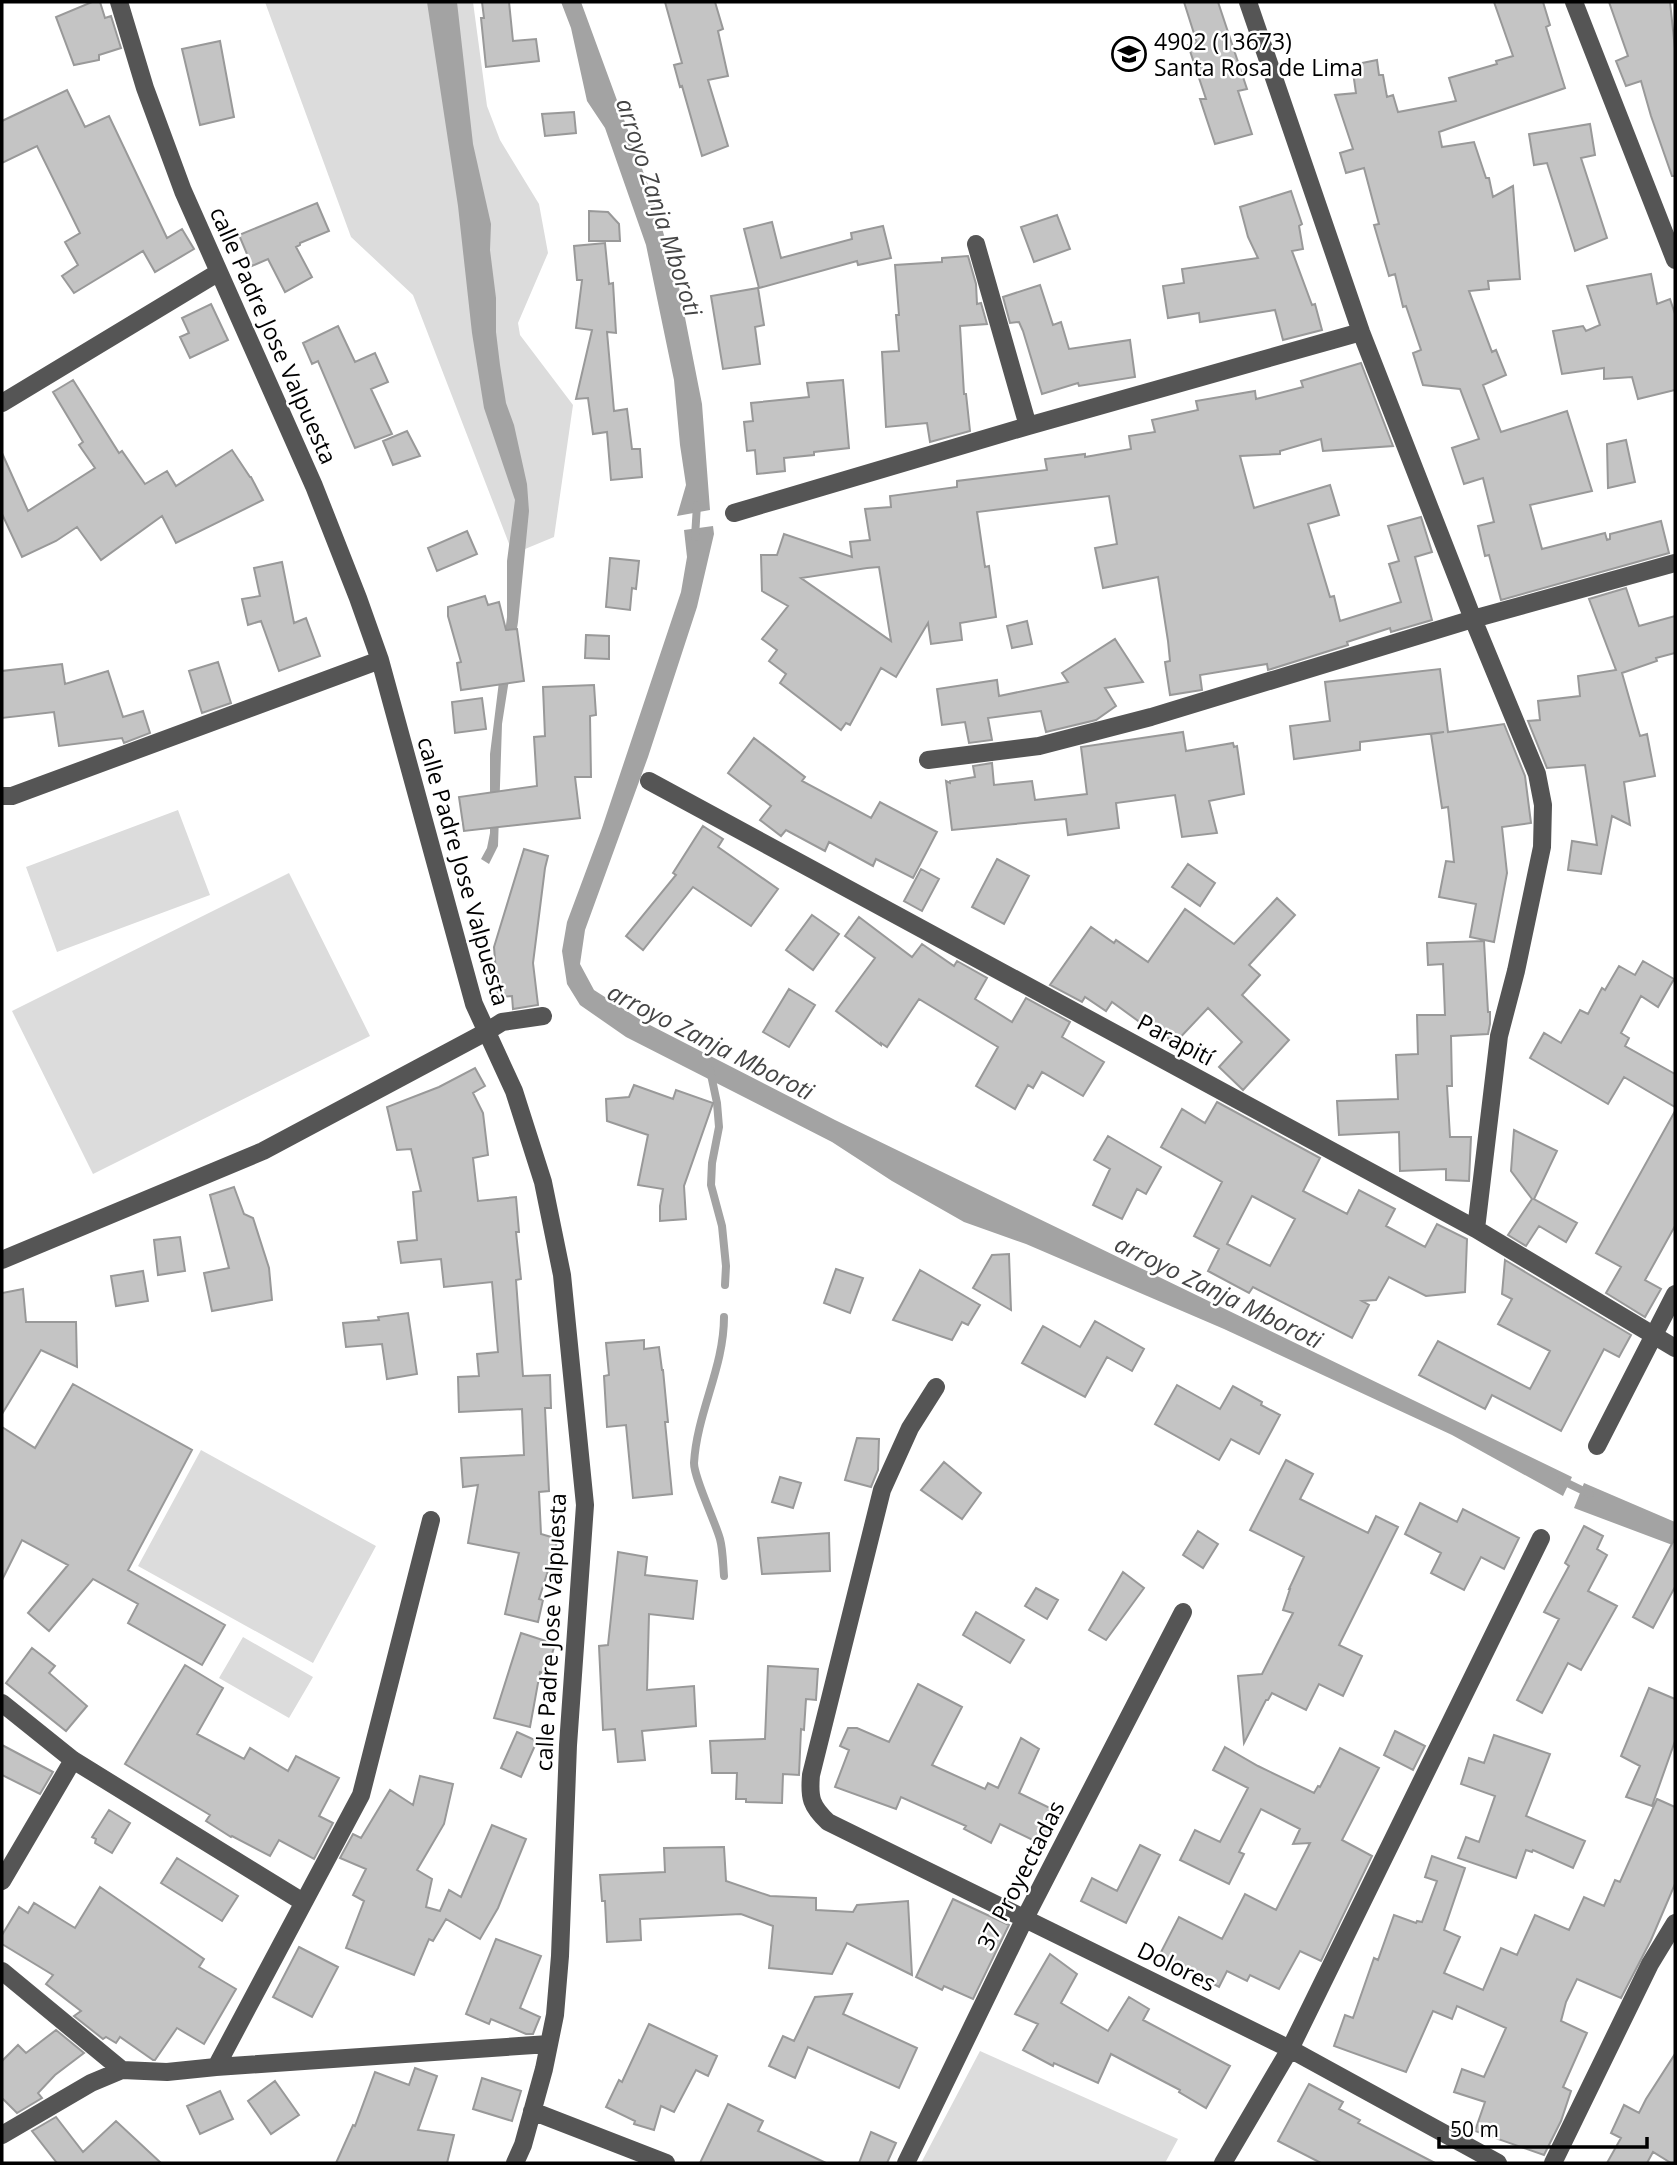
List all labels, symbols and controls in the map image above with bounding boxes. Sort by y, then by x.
place label: 4902 (13673) Santa Rosa de Lima [1154,25,1363,83]
school or university icon: 4902 (13673) Santa Rosa de Lima [1110,35,1148,73]
water label: arroyo Zanja Mboroti [609,94,711,321]
street label: calle Padre Jose Valpuesta [203,201,345,469]
street label: calle Padre Jose Valpuesta [410,733,518,1009]
water label: arroyo Zanja Mboroti [602,975,821,1108]
street label: Parapití [1132,1005,1221,1073]
water label: arroyo Zanja Mboroti [1110,1226,1329,1356]
street label: calle Padre Jose Valpuesta [527,1492,573,1772]
street label: 37 Proyectadas [969,1795,1071,1955]
street label: Dolores [1132,1933,1222,1999]
scale bar [1439,2106,1647,2150]
text: 50 m [1450,2115,1499,2143]

